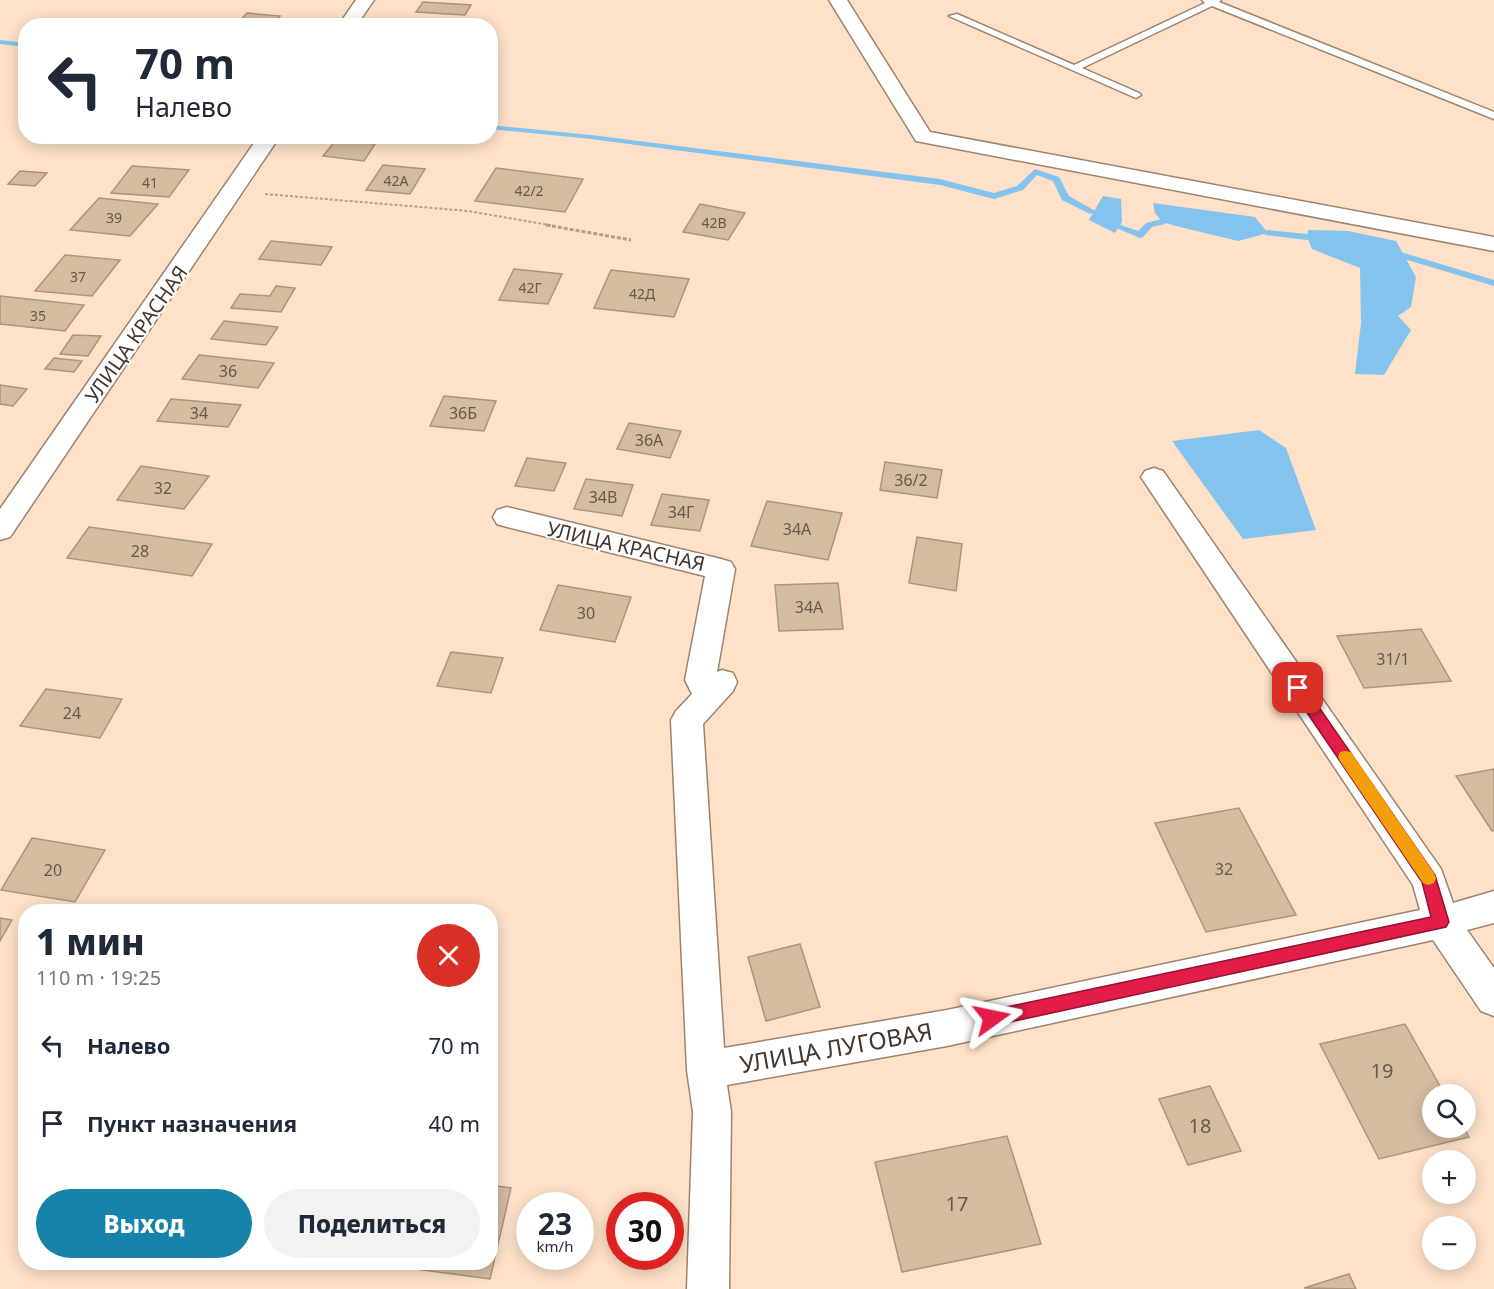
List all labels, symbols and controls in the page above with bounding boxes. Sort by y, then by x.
text: 70 m [135,34,235,91]
icon: left [36,42,114,120]
text: Налево [135,88,232,125]
house number: 42А [384,171,409,190]
house number: 41 [142,173,158,192]
house number: 42/2 [514,181,544,200]
house number: 39 [106,208,122,227]
house number: 42В [701,213,727,232]
street label: УЛИЦА КРАСНАЯ [79,260,193,408]
house number: 37 [70,267,86,286]
house number: 42Г [518,278,542,297]
house number: 42Д [629,284,656,303]
house number: 35 [30,306,46,325]
house number: 36 [219,360,237,382]
house number: 34 [190,402,208,424]
house number: 36Б [449,402,477,424]
house number: 36А [635,429,664,451]
house number: 36/2 [894,469,928,491]
house number: 32 [154,477,172,499]
house number: 34В [589,486,617,508]
house number: 34Г [668,501,694,523]
street label: УЛИЦА КРАСНАЯ [544,515,708,577]
house number: 34А [783,518,812,540]
house number: 28 [131,540,149,562]
house number: 34А [795,596,824,618]
house number: 30 [577,602,595,624]
house number: 31/1 [1376,648,1410,670]
pin [1272,662,1323,713]
icon: arrive [1281,671,1314,704]
house number: 24 [63,702,81,724]
house number: 32 [1215,858,1233,880]
house number: 20 [44,859,62,881]
text: 1 мин [36,917,145,966]
button: close [417,924,480,987]
text: 110 m · 19:25 [36,964,161,991]
position arrow [960,986,1024,1050]
street label: УЛИЦА ЛУГОВАЯ [737,1014,935,1080]
icon: left [36,1029,69,1062]
text: Налево [87,1030,170,1060]
text: 70 m [429,1030,480,1060]
house number: 19 [1371,1057,1393,1084]
map controls [1422,1084,1476,1270]
button: search [1422,1084,1476,1138]
icon: arrive [36,1107,69,1140]
text: Пункт назначения [87,1108,297,1138]
text: 40 m [429,1108,480,1138]
house number: 18 [1189,1112,1211,1139]
button: + [1422,1150,1476,1204]
button: Выход [36,1189,252,1258]
button: Поделиться [264,1189,480,1258]
house number: 17 [946,1190,968,1217]
speed limit sign: 30 [606,1192,684,1270]
text: 23 [538,1203,572,1244]
button: − [1422,1216,1476,1270]
text: km/h [537,1236,573,1256]

